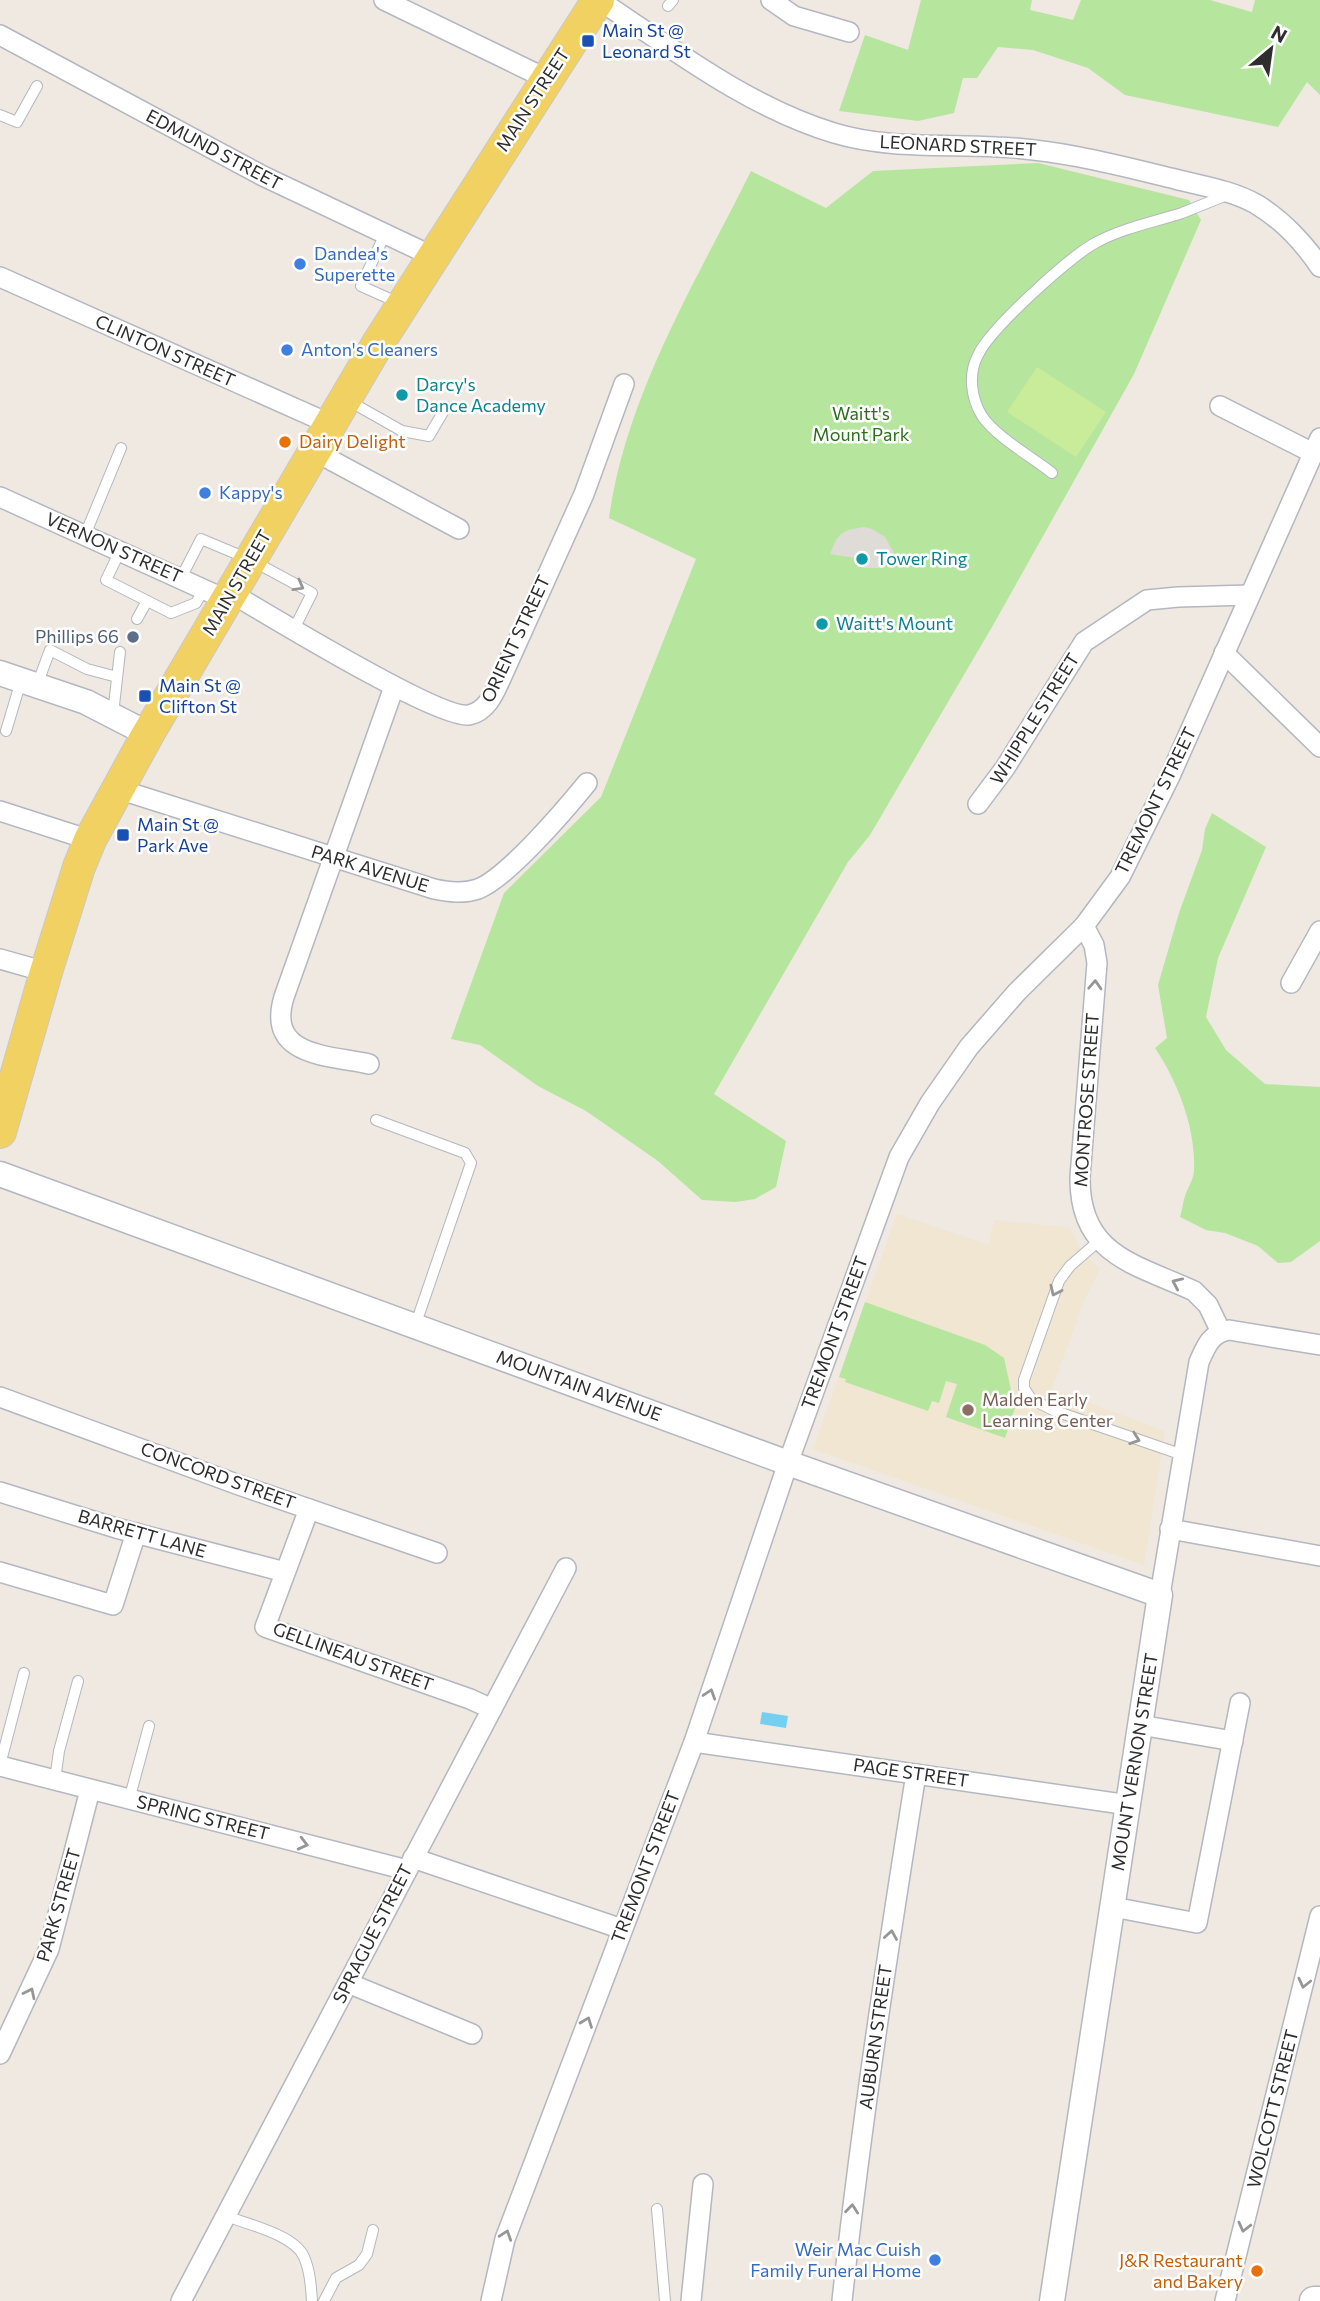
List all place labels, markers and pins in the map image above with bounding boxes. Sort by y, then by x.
place label: Main St @ Leonard St [602,19,691,62]
marker: Main St @ Leonard St [580,33,596,49]
place label: Dandea's Superette [314,242,395,285]
marker: Dandea's Superette [292,256,308,272]
place label: Anton's Cleaners [301,338,438,360]
marker: Anton's Cleaners [279,342,295,358]
place label: Darcy's Dance Academy [416,373,546,416]
marker: Darcy's Dance Academy [394,387,410,403]
place label: Dairy Delight [299,430,406,452]
marker: Dairy Delight [277,434,293,450]
place label: Kappy's [219,481,283,503]
marker: Kappy's [197,485,213,501]
place label: Tower Ring [876,547,968,569]
marker: Tower Ring [854,551,870,567]
place label: Waitt's Mount [836,612,953,634]
marker: Waitt's Mount [814,616,830,632]
place label: Phillips 66 [35,625,119,647]
marker: Phillips 66 [125,629,141,645]
place label: Main St @ Clifton St [159,674,241,717]
marker: Main St @ Clifton St [137,688,153,704]
place label: Main St @ Park Ave [137,813,219,856]
marker: Main St @ Park Ave [115,827,131,843]
place label: Malden Early Learning Center [982,1388,1113,1431]
marker: Malden Early Learning Center [960,1402,976,1418]
place label: Weir Mac Cuish Family Funeral Home [750,2238,921,2281]
place label: J&R Restaurant and Bakery [1119,2249,1243,2292]
marker: Weir Mac Cuish Family Funeral Home [927,2252,943,2268]
marker: J&R Restaurant and Bakery [1249,2263,1265,2279]

